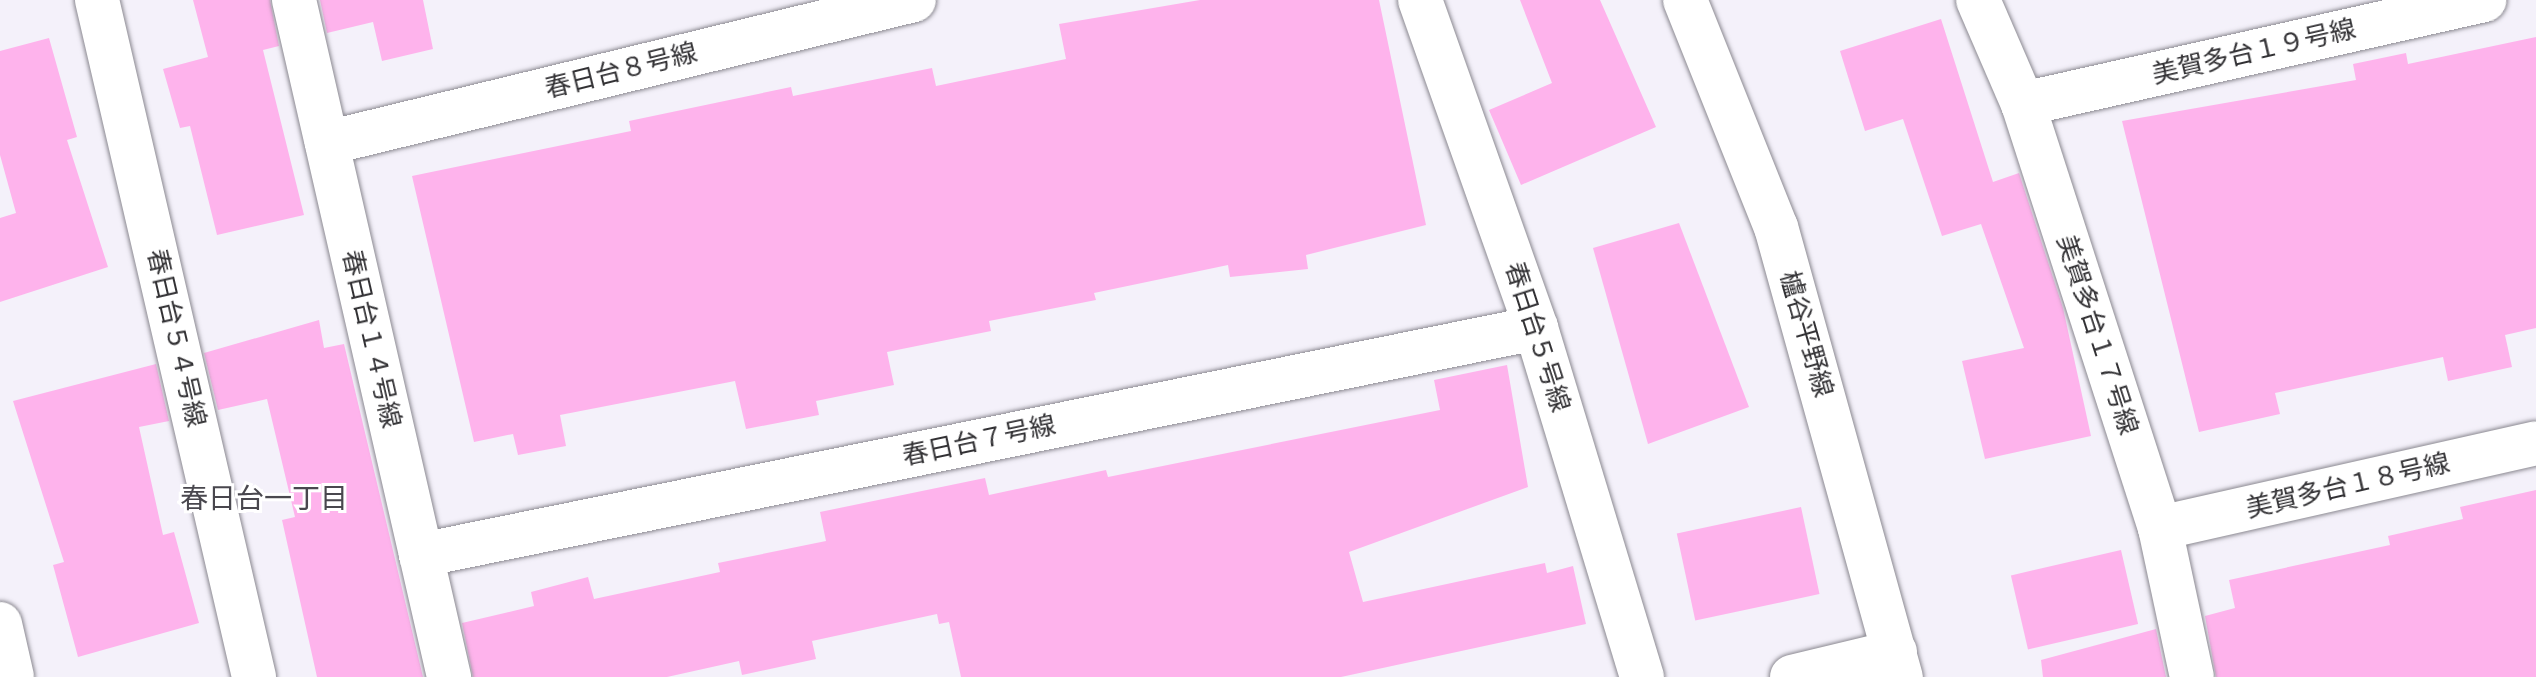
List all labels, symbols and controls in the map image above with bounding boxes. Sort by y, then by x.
street label: 美賀多台１９号線 [2149,13,2359,91]
street label: 春日台８号線 [542,37,700,105]
street label: 美賀多台１７号線 [2050,231,2144,439]
street label: 春日台５４号線 [140,246,212,430]
street label: 春日台１４号線 [335,247,407,431]
street label: 春日台５号線 [1498,258,1576,416]
street label: 櫨谷平野線 [1773,267,1839,401]
street label: 春日台７号線 [899,410,1059,472]
street label: 美賀多台１８号線 [2243,447,2453,525]
district label: 春日台一丁目 [180,482,348,516]

